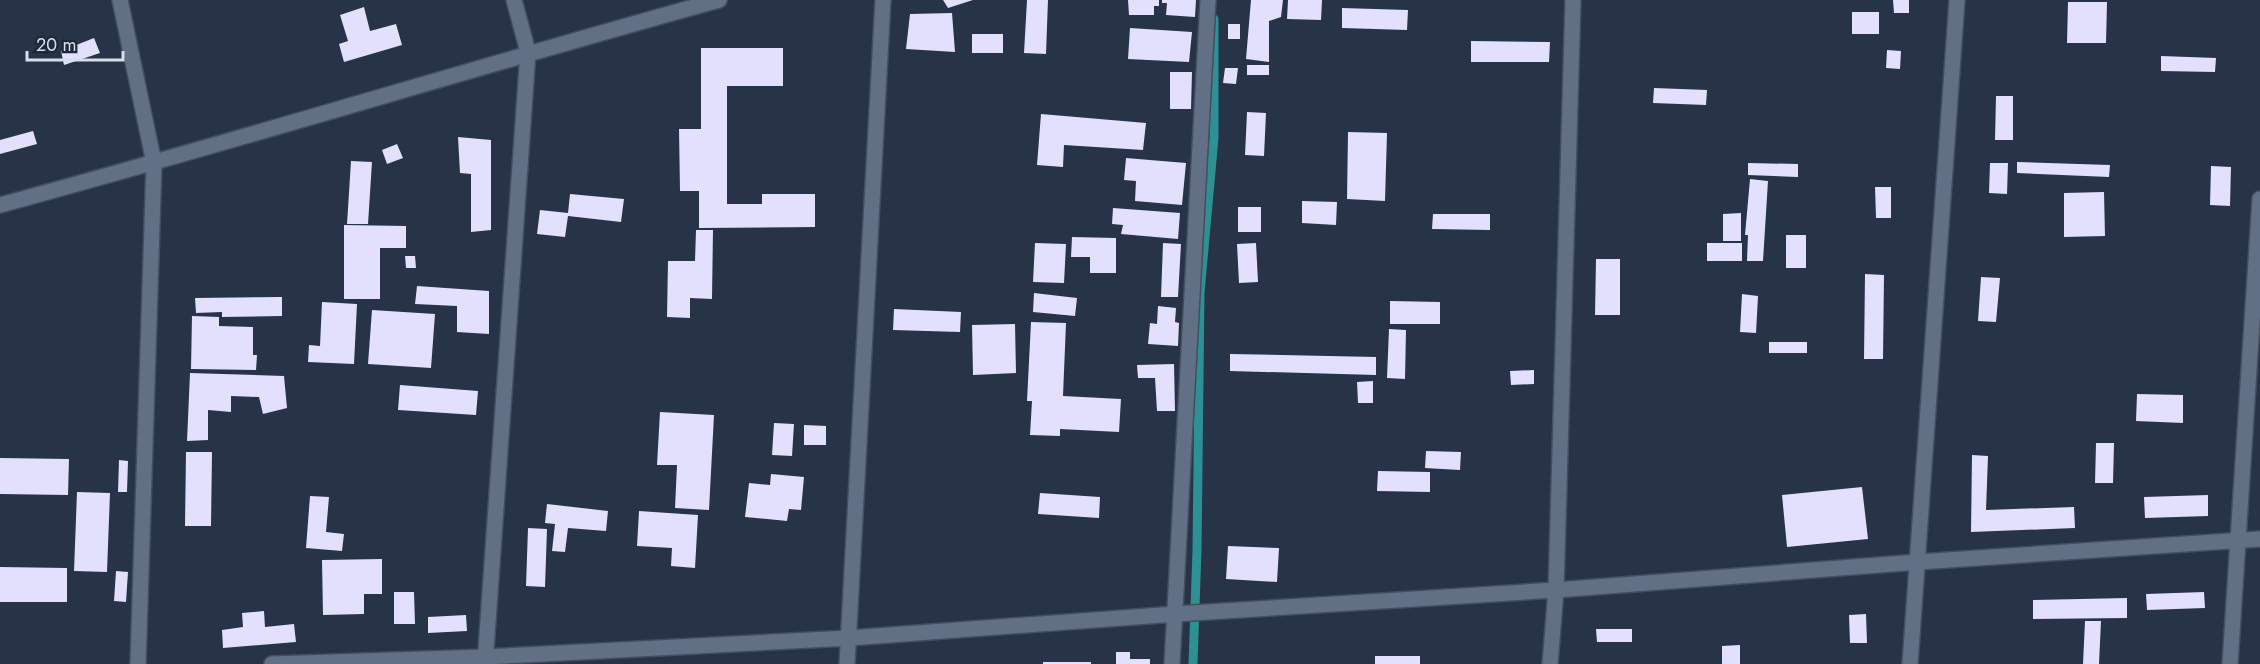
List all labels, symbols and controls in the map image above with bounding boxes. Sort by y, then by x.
scale bar [27,24,123,62]
text: 20 m [36,32,76,58]

